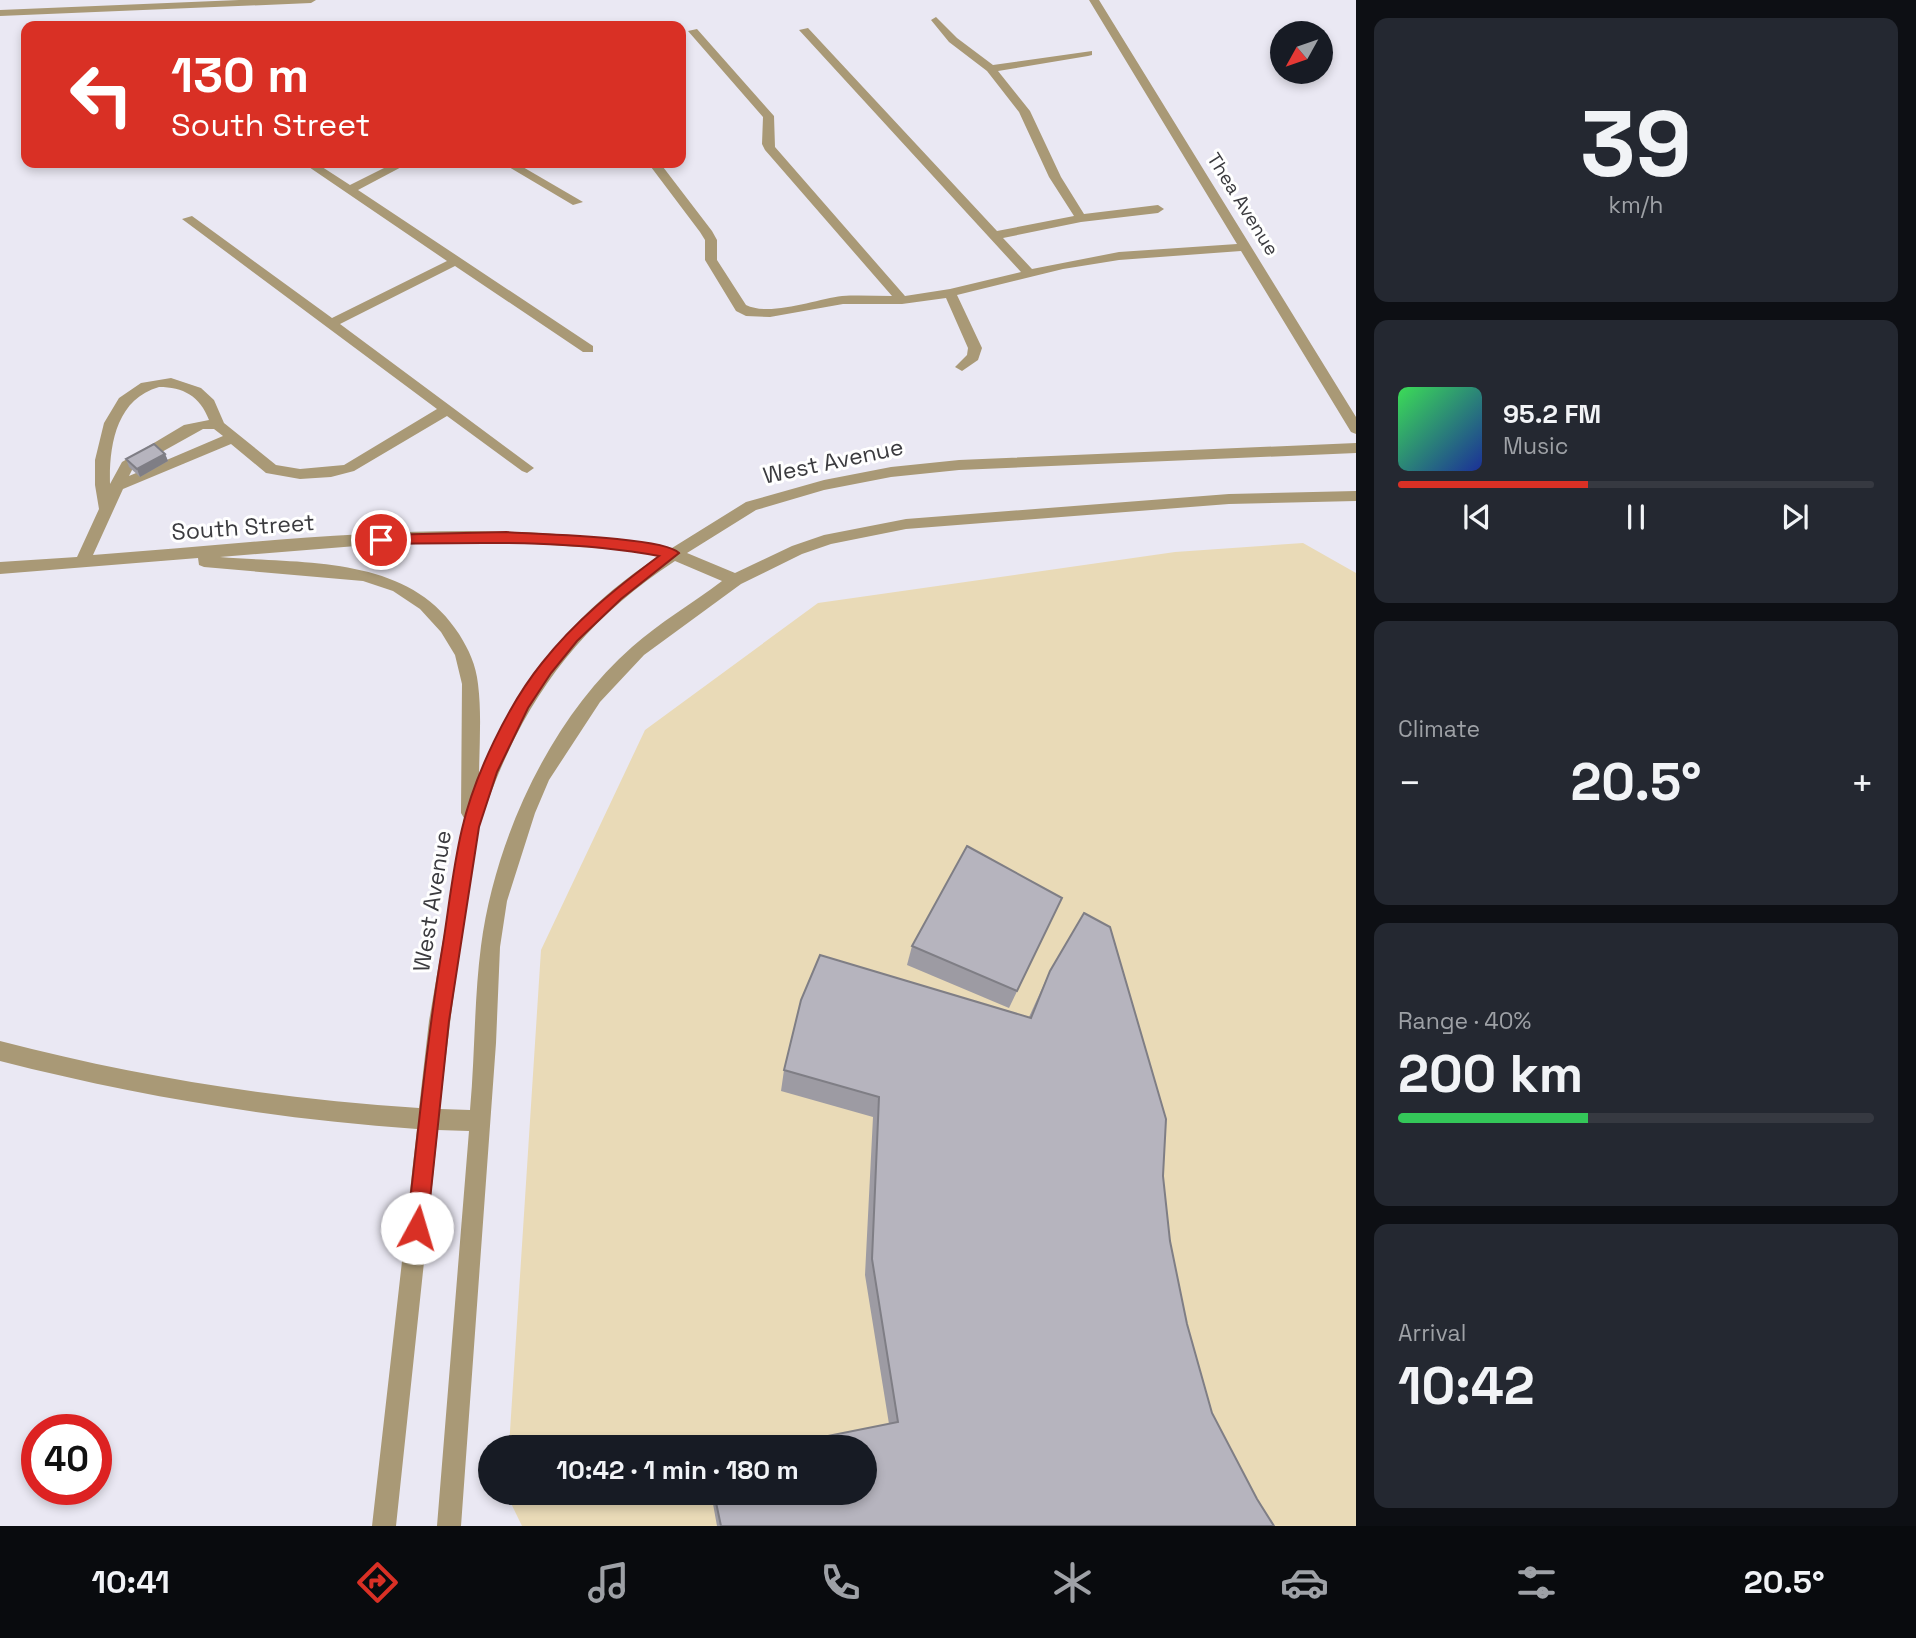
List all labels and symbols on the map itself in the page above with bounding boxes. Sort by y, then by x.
north arrow [1270,21,1334,84]
street label: Thea Avenue [1201,148,1285,260]
street label: West Avenue [760,431,906,491]
street label: South Street [170,507,316,547]
pin [351,510,411,570]
street label: West Avenue [406,828,458,974]
position arrow [380,1191,454,1265]
speed limit sign: 40 [21,1414,112,1505]

